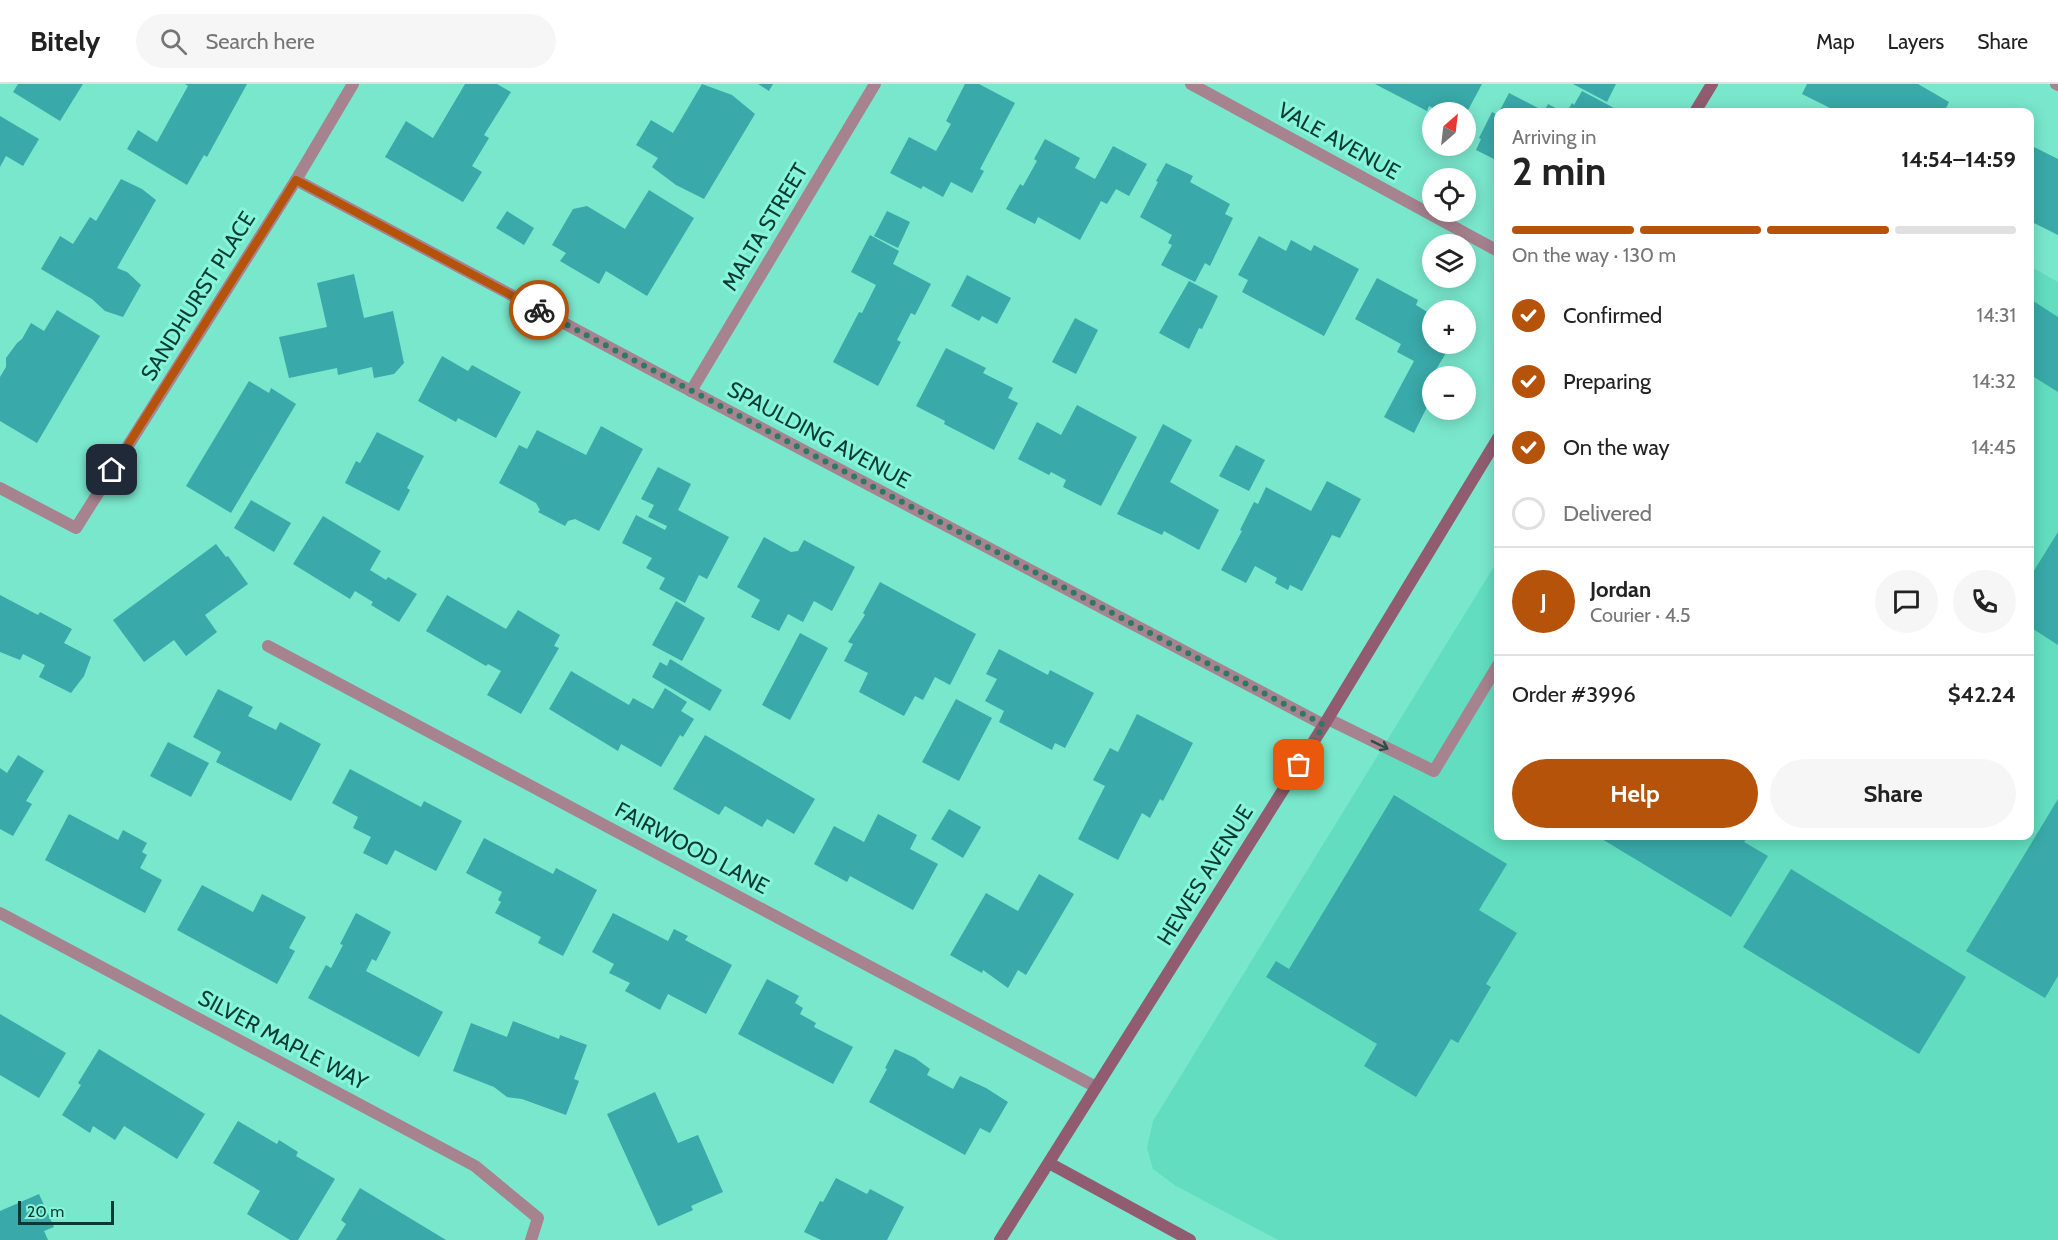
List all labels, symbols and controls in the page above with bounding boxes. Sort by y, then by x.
search box [136,14,556,68]
text: Bitely [30,24,100,58]
icon: search [157,25,190,58]
text: Search here [205,28,315,55]
text: Map [1816,29,1855,54]
text: Layers [1888,29,1944,54]
text: Share [1977,29,2028,54]
street label: VALE AVENUE [1273,96,1405,186]
north arrow [1422,102,1476,156]
map controls [1422,102,1476,420]
text: Arriving in [1512,125,1596,149]
text: 14:54–14:59 [1901,146,2016,173]
text: 2 min [1512,147,1606,195]
street label: MALTA STREET [716,158,814,296]
button: locate [1422,168,1476,222]
street label: SANDHURST PLACE [135,206,261,386]
button: layers [1422,234,1476,288]
text: On the way · 130 m [1512,243,1676,267]
courier [509,280,569,340]
icon: bike [523,294,556,327]
icon: check [1512,299,1545,332]
button: + [1422,300,1476,354]
text: Confirmed [1563,302,1662,329]
text: 14:31 [1976,303,2016,327]
icon: check [1512,365,1545,398]
button: − [1422,366,1476,420]
text: Preparing [1563,368,1651,395]
text: 14:32 [1972,369,2016,393]
street label: SPAULDING AVENUE [723,375,915,495]
icon: check [1512,431,1545,464]
text: On the way [1563,434,1670,461]
text: 14:45 [1971,435,2016,459]
pin [86,444,137,495]
icon: home [95,453,128,486]
text: Delivered [1563,500,1652,527]
button: chat [1875,570,1938,633]
button: phone [1953,570,2016,633]
text: Jordan [1590,576,1651,603]
text: J [1540,588,1547,615]
text: Courier · 4.5 [1590,603,1691,627]
text: Order #3996 [1512,681,1636,708]
text: $42.24 [1948,681,2016,708]
pin [1273,739,1324,790]
one-way arrow [1371,739,1389,751]
icon: bag [1282,748,1315,781]
button: Help [1512,759,1758,828]
button: Share [1770,759,2016,828]
street label: FAIRWOOD LANE [610,796,774,900]
street label: HEWES AVENUE [1151,800,1259,950]
street label: SILVER MAPLE WAY [194,984,373,1096]
scale bar [18,1198,114,1226]
text: 20 m [27,1202,64,1221]

